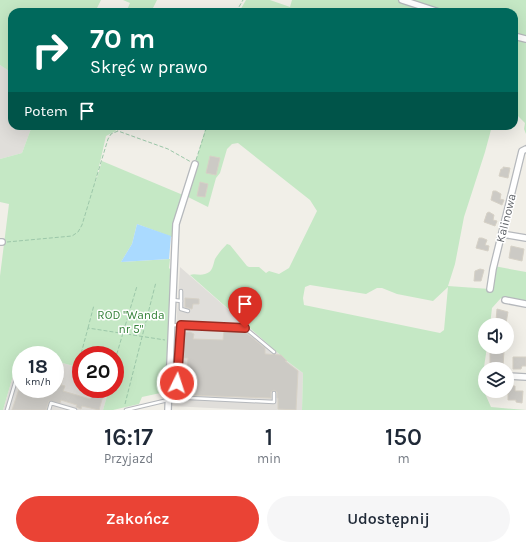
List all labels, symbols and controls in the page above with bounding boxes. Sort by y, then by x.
text: 70 m [90,22,155,55]
icon: right [24,24,76,76]
text: Skręć w prawo [90,56,207,78]
icon: arrive [76,100,98,122]
text: Potem [24,102,68,120]
street label: Kalinowa [493,192,519,244]
pin [228,287,262,328]
icon: arrive [234,293,256,315]
park label: ROD "Wanda nr 5" [97,308,165,336]
map controls [478,318,514,398]
button: sound [478,318,514,354]
speed limit sign: 20 [72,346,124,398]
text: 18 [28,355,48,378]
position arrow [156,362,198,404]
button: layers [478,362,514,398]
text: km/h [25,376,51,388]
text: 16:17 [104,423,153,451]
text: 1 [265,423,273,451]
text: 150 [385,423,422,451]
text: Przyjazd [104,451,153,466]
text: min [257,451,281,466]
text: m [397,451,410,466]
button: Zakończ [16,496,259,542]
button: Udostępnij [267,496,510,542]

